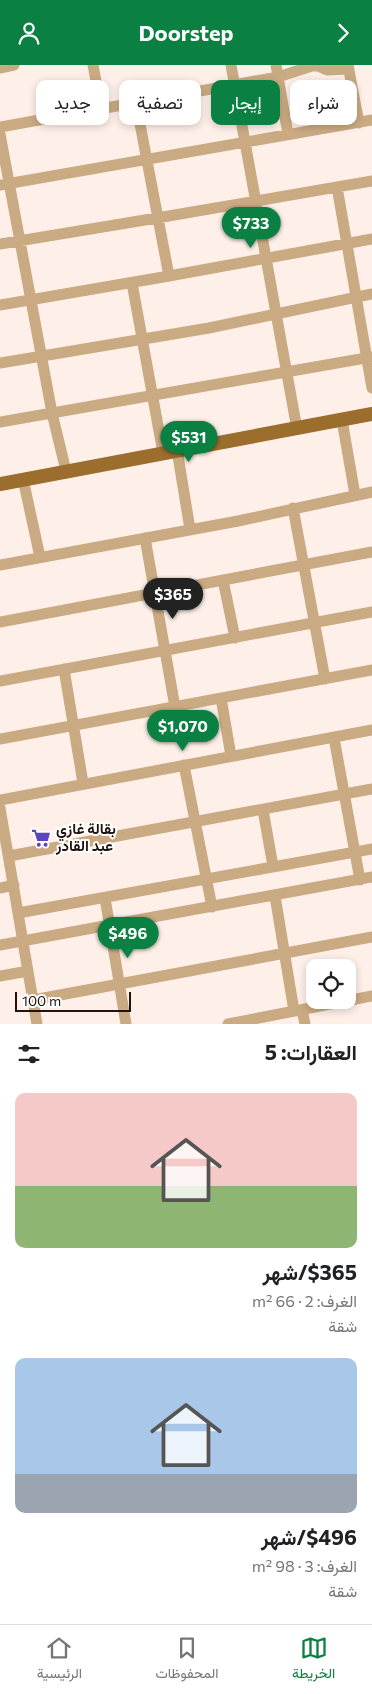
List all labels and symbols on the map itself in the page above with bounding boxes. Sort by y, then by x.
pin: $733 [221,207,281,249]
pin: $531 [159,421,219,463]
pin: $365 [143,577,203,620]
pin: $1,070 [142,709,224,752]
place label: بقالة غازي عبد القادر [55,819,116,855]
supermarket icon: بقالة غازي عبد القادر [30,827,52,849]
pin: $496 [98,917,158,959]
scale bar [15,989,131,1012]

